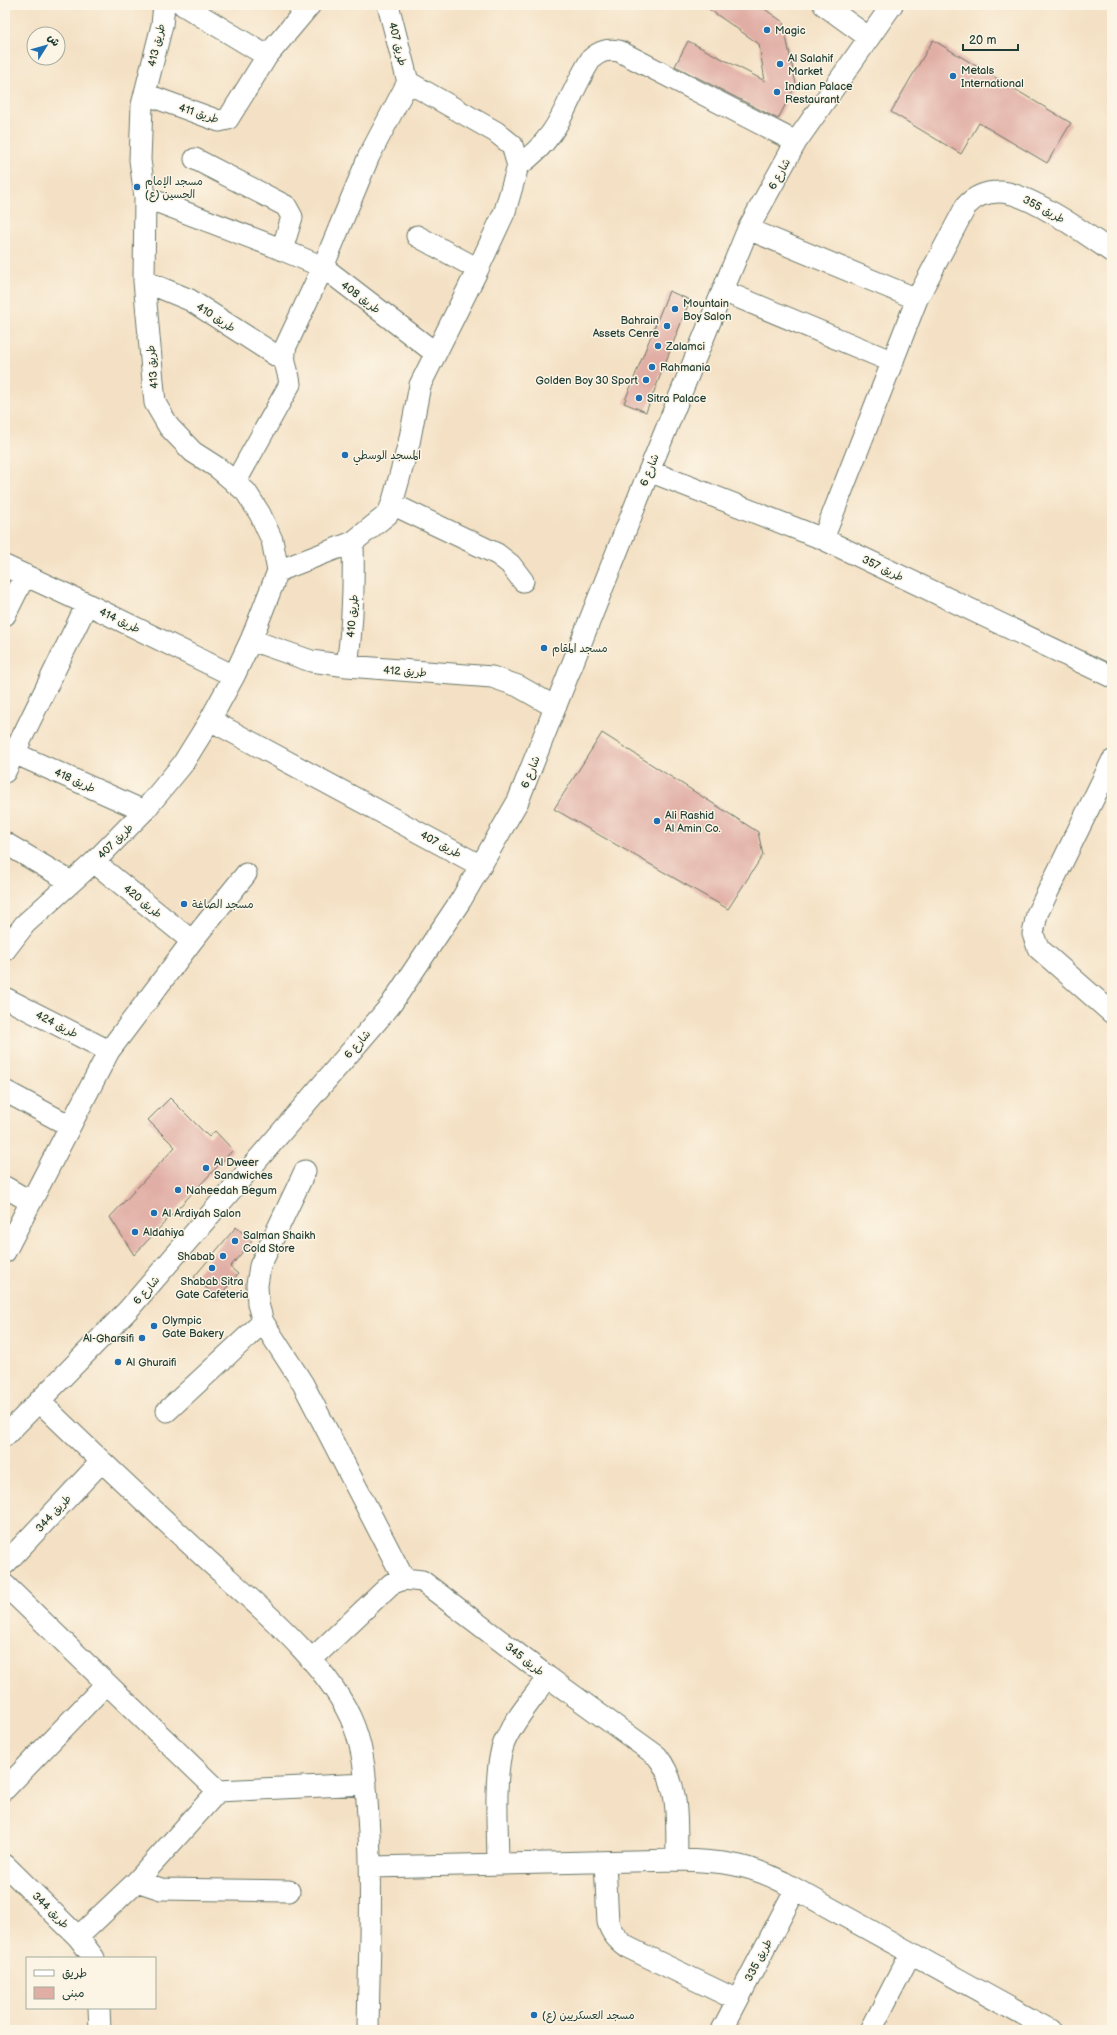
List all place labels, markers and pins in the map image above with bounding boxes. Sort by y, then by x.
place label: Magic [775,24,806,37]
marker: Magic [762,25,772,35]
place label: Al Salahif Market [788,52,834,78]
marker: Al Salahif Market [775,59,785,69]
place label: Metals International [961,64,1024,90]
marker: Metals International [948,71,958,81]
place label: Indian Palace Restaurant [785,80,853,106]
marker: Indian Palace Restaurant [772,87,782,97]
place label: مسجد الإمام الحسين (ع) [145,175,203,203]
marker: مسجد الإمام الحسين (ع) [132,182,142,192]
place label: Mountain Boy Salon [683,297,731,323]
marker: Mountain Boy Salon [670,304,680,314]
place label: Bahrain Assets Cenre [593,314,659,340]
marker: Bahrain Assets Cenre [662,321,672,331]
place label: Zalamci [665,340,705,353]
marker: Zalamci [653,341,663,351]
place label: Rahmania [660,361,710,374]
marker: Rahmania [647,362,657,372]
place label: Golden Boy 30 Sport [536,374,639,387]
marker: Golden Boy 30 Sport [641,375,651,385]
place label: Sitra Palace [647,392,707,405]
marker: Sitra Palace [634,393,644,403]
place label: المسجد الوسطي [353,449,421,466]
marker: المسجد الوسطي [340,450,350,460]
place label: مسجد المقام [552,642,608,657]
marker: مسجد المقام [539,643,549,653]
place label: Ali Rashid Al Amin Co. [665,809,721,835]
marker: Ali Rashid Al Amin Co. [652,816,662,826]
place label: مسجد الصاغة [192,898,254,911]
marker: مسجد الصاغة [179,899,189,909]
place label: Al Dweer Sandwiches [214,1156,273,1182]
marker: Al Dweer Sandwiches [201,1163,211,1173]
place label: Naheedah Begum [186,1184,277,1197]
marker: Naheedah Begum [173,1185,183,1195]
place label: Al Ardiyah Salon [162,1207,241,1220]
marker: Al Ardiyah Salon [149,1208,159,1218]
place label: Aldahiya [143,1226,184,1239]
marker: Aldahiya [130,1227,140,1237]
place label: Salman Shaikh Cold Store [243,1229,316,1255]
marker: Salman Shaikh Cold Store [230,1236,240,1246]
place label: Shabab [177,1250,215,1263]
marker: Shabab [218,1251,228,1261]
marker: Shabab Sitra Gate Cafeteria [207,1263,217,1273]
place label: Shabab Sitra Gate Cafeteria [176,1275,248,1301]
place label: Olympic Gate Bakery [162,1314,224,1340]
marker: Olympic Gate Bakery [149,1321,159,1331]
place label: Al-Gharsifi [83,1332,134,1345]
marker: Al-Gharsifi [137,1333,147,1343]
place label: Al Ghuraifi [126,1356,176,1369]
marker: Al Ghuraifi [113,1357,123,1367]
place label: مسجد العسكريين (ع) [542,2009,635,2024]
marker: مسجد العسكريين (ع) [529,2010,539,2020]

